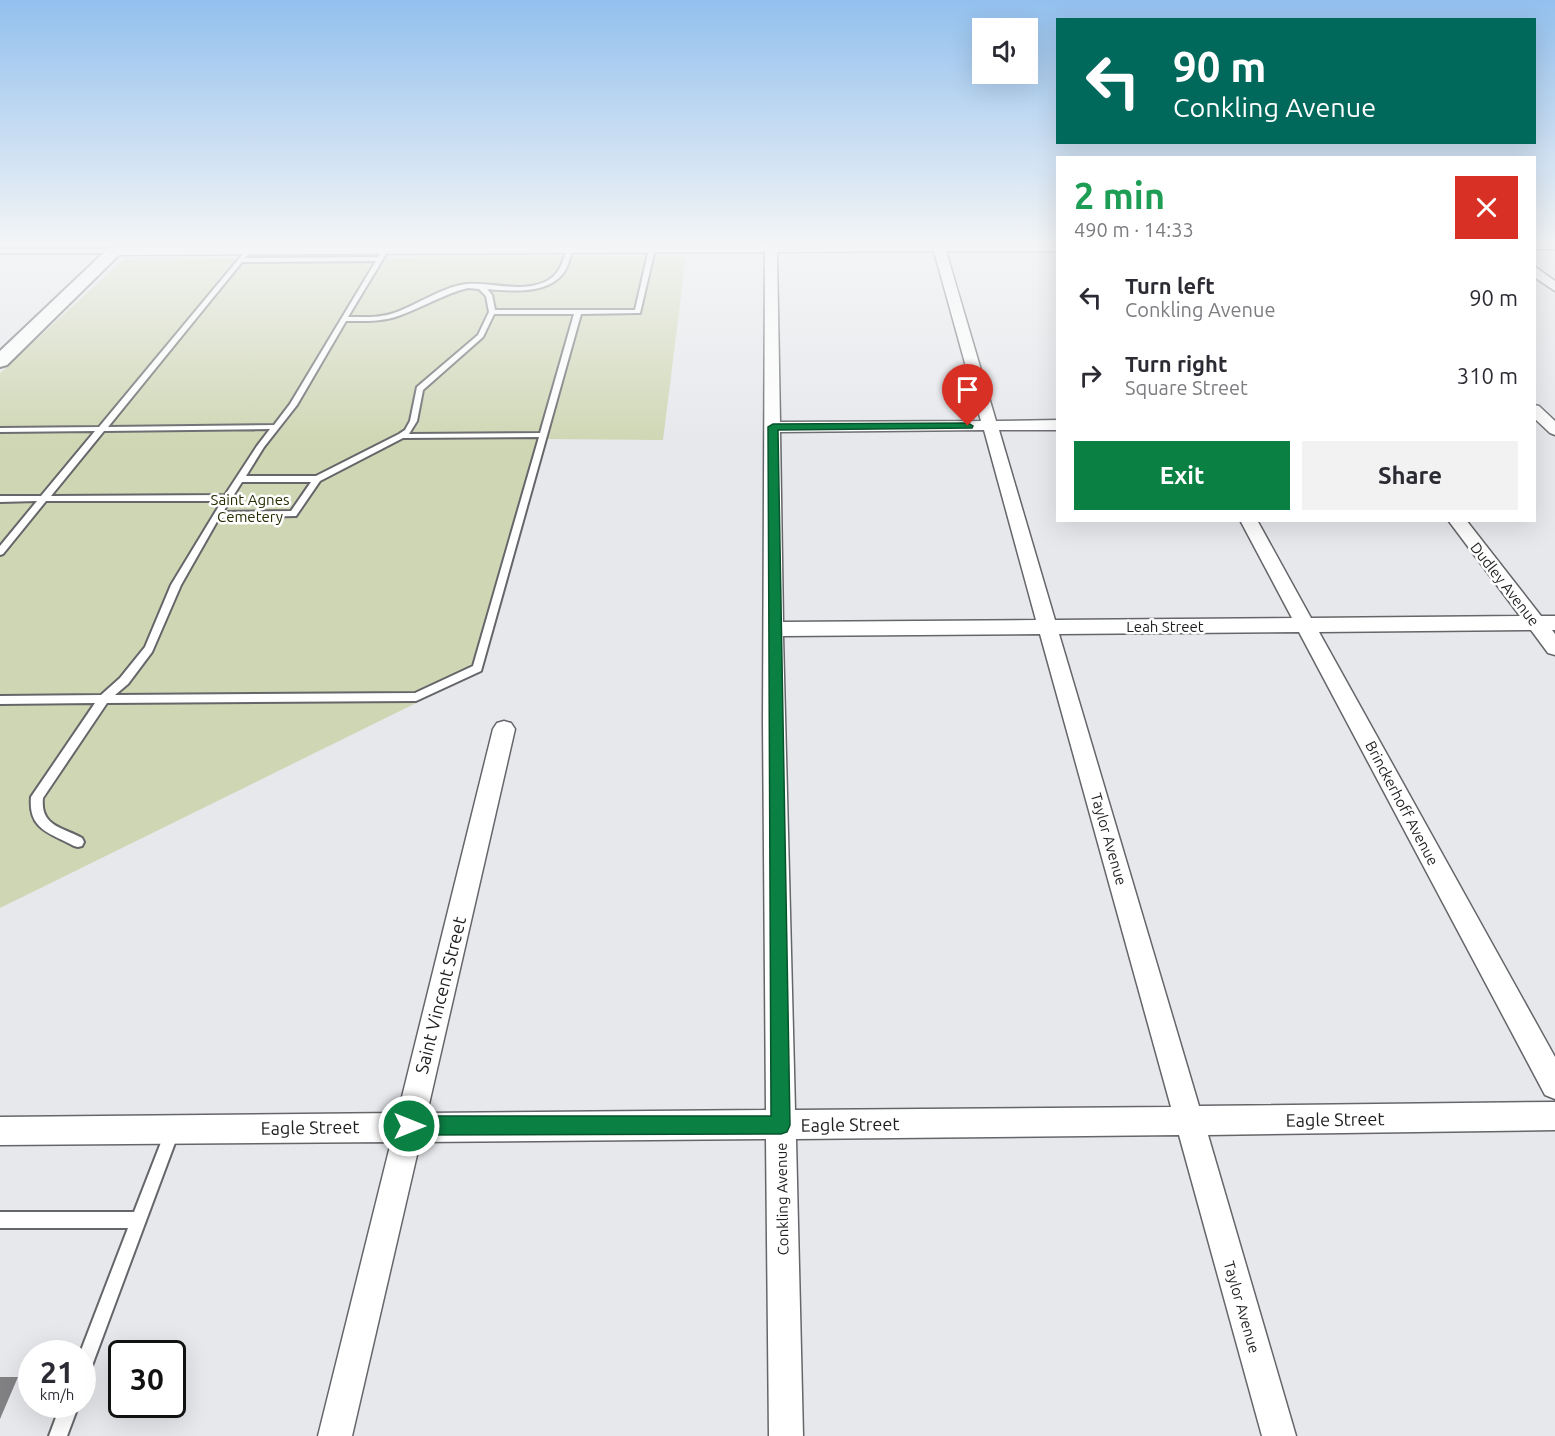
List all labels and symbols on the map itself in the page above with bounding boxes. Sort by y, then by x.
pin [942,364,993,426]
park label: Saint Agnes Cemetery [211,491,289,525]
street label: Dudley Avenue [1467,539,1543,629]
street label: Leah Street [1126,618,1204,635]
street label: Brinckerhoff Avenue [1362,738,1442,868]
street label: Taylor Avenue [1088,791,1130,887]
street label: Saint Vincent Street [411,914,469,1076]
position arrow [377,1094,441,1158]
street label: Eagle Street [1285,1108,1385,1130]
street label: Eagle Street [800,1113,900,1135]
street label: Eagle Street [260,1116,360,1138]
street label: Conkling Avenue [773,1142,791,1256]
street label: Taylor Avenue [1221,1259,1263,1355]
speed limit sign: 30 [108,1340,186,1418]

